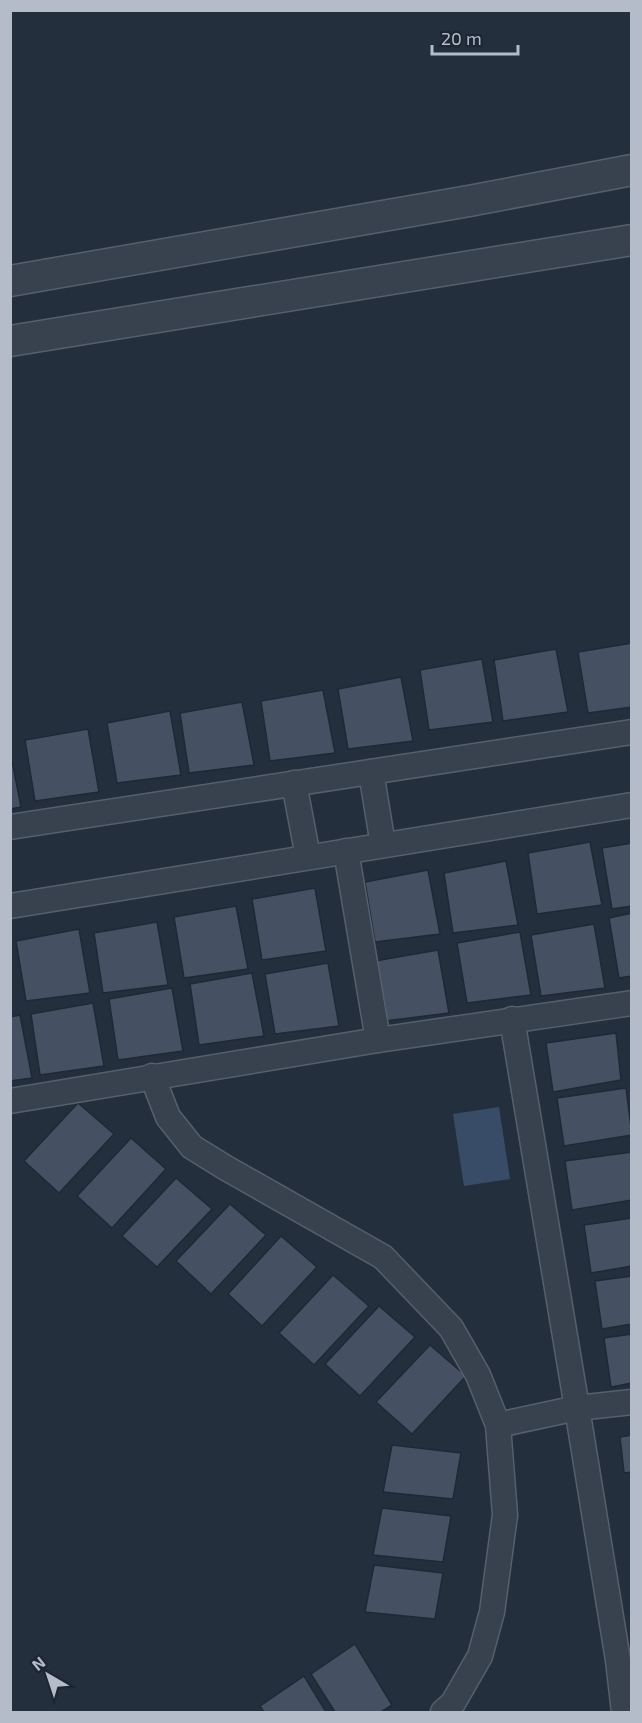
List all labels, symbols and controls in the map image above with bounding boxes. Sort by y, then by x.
scale bar [432,18,518,56]
text: 20 m [441,27,482,49]
north arrow [18,1645,78,1705]
text: N [28,1652,49,1674]

